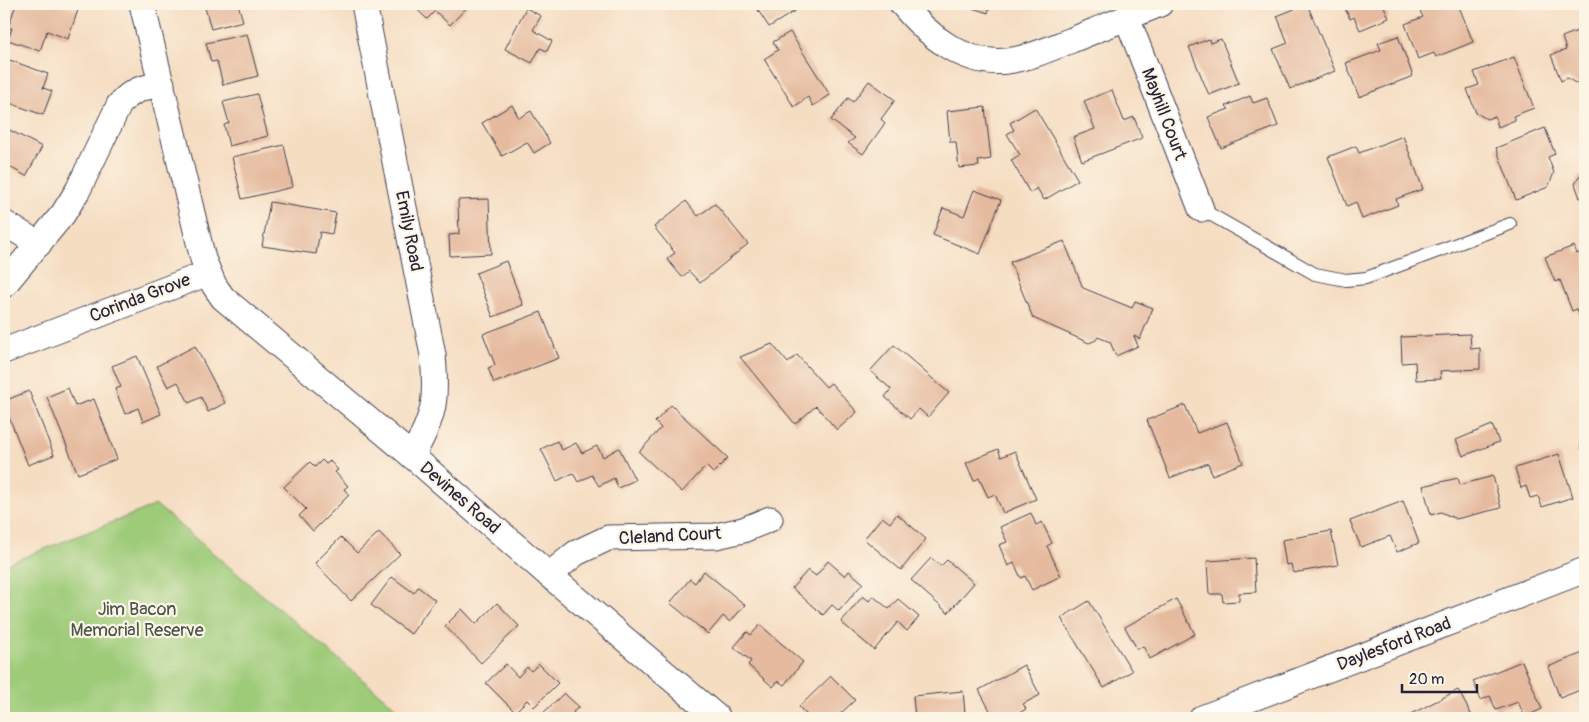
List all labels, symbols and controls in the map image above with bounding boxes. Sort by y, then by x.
street label: Mayhill Court [1136,65,1192,164]
street label: Emily Road [390,189,428,273]
street label: Corinda Grove [86,268,194,328]
street label: Devines Road [415,457,505,539]
street label: Cleland Court [618,522,723,550]
park label: Jim Bacon Memorial Reserve [70,598,204,642]
street label: Daylesford Road [1334,612,1454,676]
scale bar [1402,662,1476,694]
text: 20 m [1409,670,1444,689]

